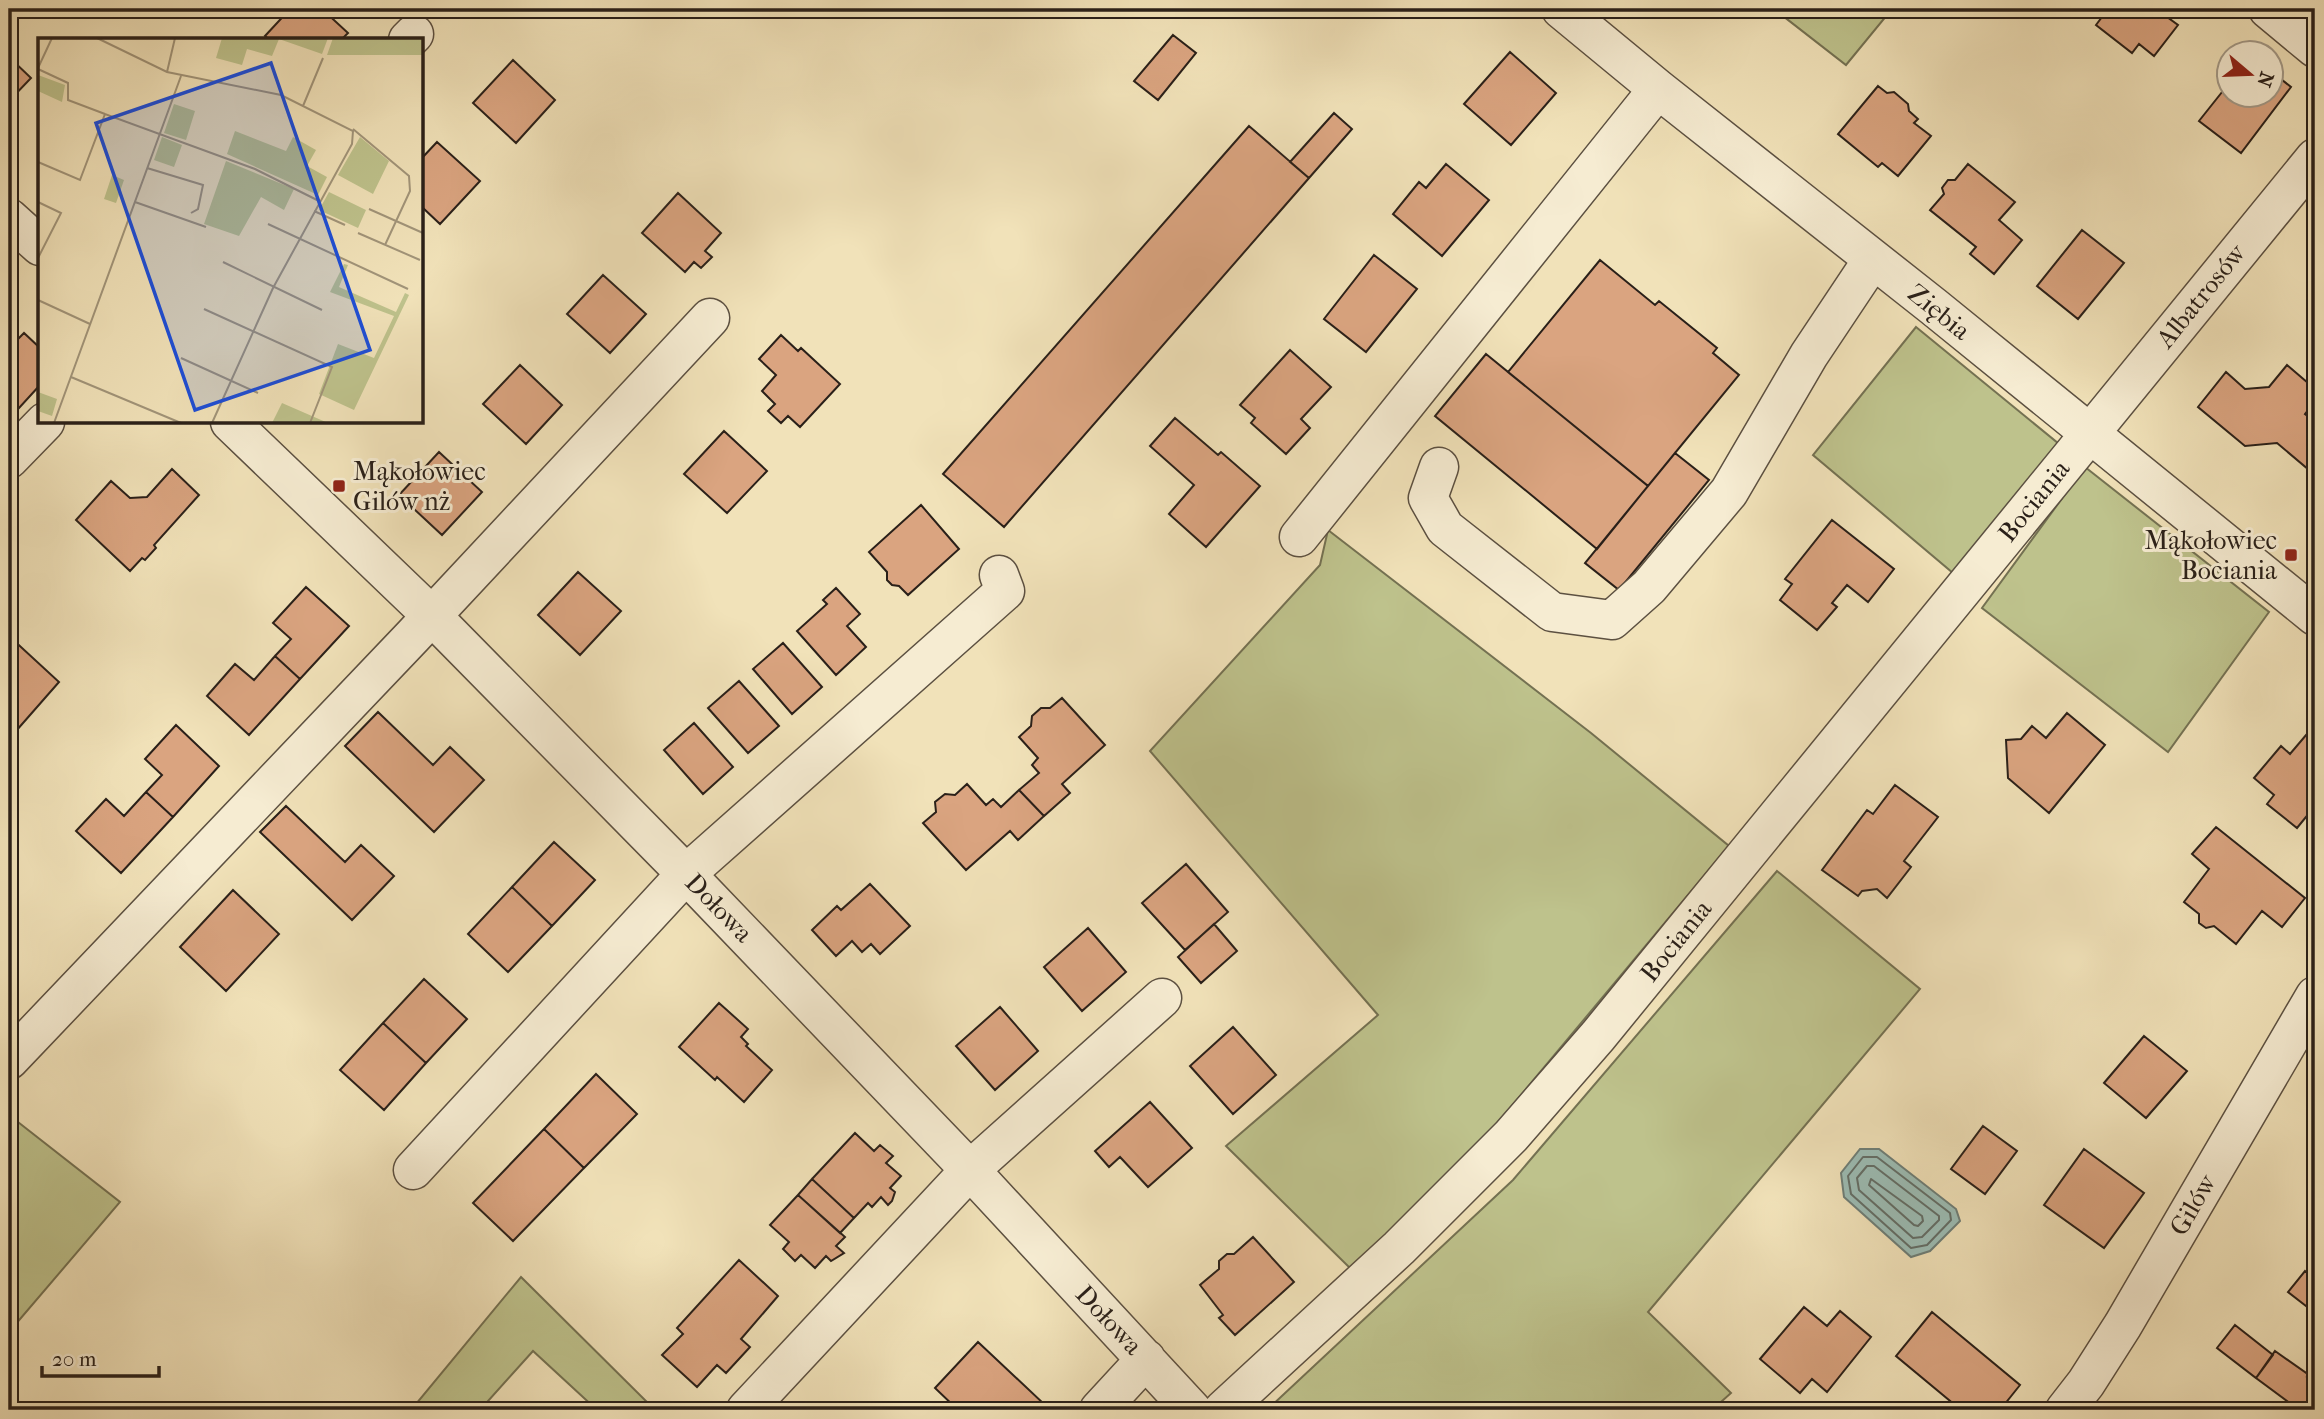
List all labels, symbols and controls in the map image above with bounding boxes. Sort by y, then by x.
inset map [38,38,424,424]
north arrow [2216,38,2286,108]
text: N [2252,69,2278,90]
street label: Albatrosów [2149,237,2253,355]
street label: Ziębia [1901,278,1977,348]
street label: Bociania [1992,453,2077,548]
place label: Mąkołowiec Gilów nż [353,456,486,517]
marker: Mąkołowiec Gilów nż [331,478,347,494]
place label: Mąkołowiec Bociania [2144,525,2278,586]
marker: Mąkołowiec Bociania [2283,547,2299,563]
street label: Dołowa [679,867,760,950]
street label: Bociania [1634,893,1719,988]
street label: Gilów [2163,1169,2223,1241]
street label: Dołowa [1069,1279,1149,1362]
scale bar [42,1335,159,1379]
text: 20 m [52,1347,97,1371]

